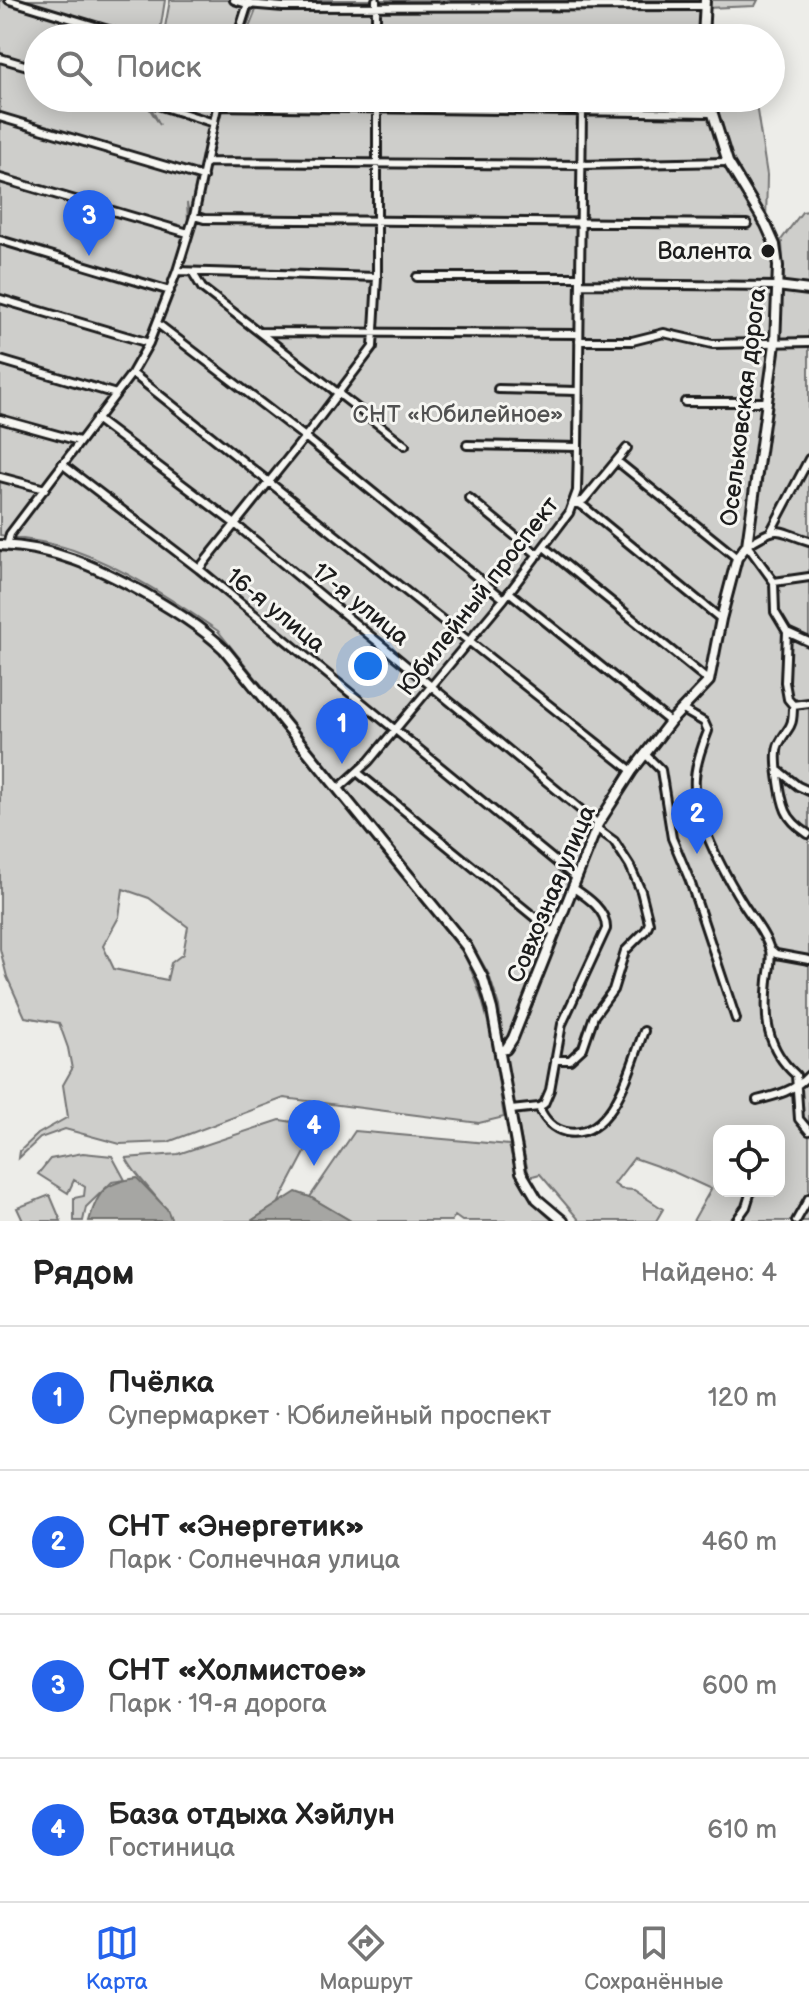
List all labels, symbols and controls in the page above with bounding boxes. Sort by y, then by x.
search box [24,24,785,112]
icon: search [52,46,96,90]
text: Поиск [116,50,202,86]
pin: 3 [63,190,115,256]
place label: Валента [657,237,752,266]
marker: Валента [759,242,777,260]
street label: Осельковская дорога [715,286,772,528]
park label: СНТ «Юбилейное» [353,400,563,429]
street label: Юбилейный проспект [392,491,565,702]
street label: 17-я улица [306,557,415,652]
street label: 16-я улица [220,562,331,659]
your location [348,646,388,686]
pin: 1 [316,698,368,764]
pin: 2 [671,788,723,854]
street label: Совхозная улица [501,801,602,987]
pin: 4 [288,1100,340,1166]
map controls [713,1125,785,1197]
button: locate [713,1125,785,1197]
text: Рядом [32,1253,134,1294]
text: Найдено: 4 [641,1258,777,1289]
text: Пчёлка [108,1365,214,1401]
text: 1 [53,1383,63,1414]
text: 120 m [708,1383,777,1414]
text: Супермаркет · Юбилейный проспект [108,1401,551,1432]
text: СНТ «Энергетик» [108,1509,365,1545]
text: 2 [50,1527,66,1558]
text: 460 m [701,1527,777,1558]
text: Парк · Солнечная улица [108,1545,400,1576]
text: СНТ «Холмистое» [108,1653,367,1689]
text: 3 [50,1671,66,1702]
text: 600 m [702,1671,777,1702]
text: Парк · 19-я дорога [108,1689,327,1720]
text: База отдыха Хэйлун [108,1797,395,1833]
text: 4 [50,1815,66,1846]
text: 610 m [707,1815,777,1846]
text: Гостиница [108,1833,235,1864]
tab: Карта [86,1921,148,1996]
tab: Маршрут [319,1921,413,1996]
tab: Сохранённые [584,1921,723,1996]

